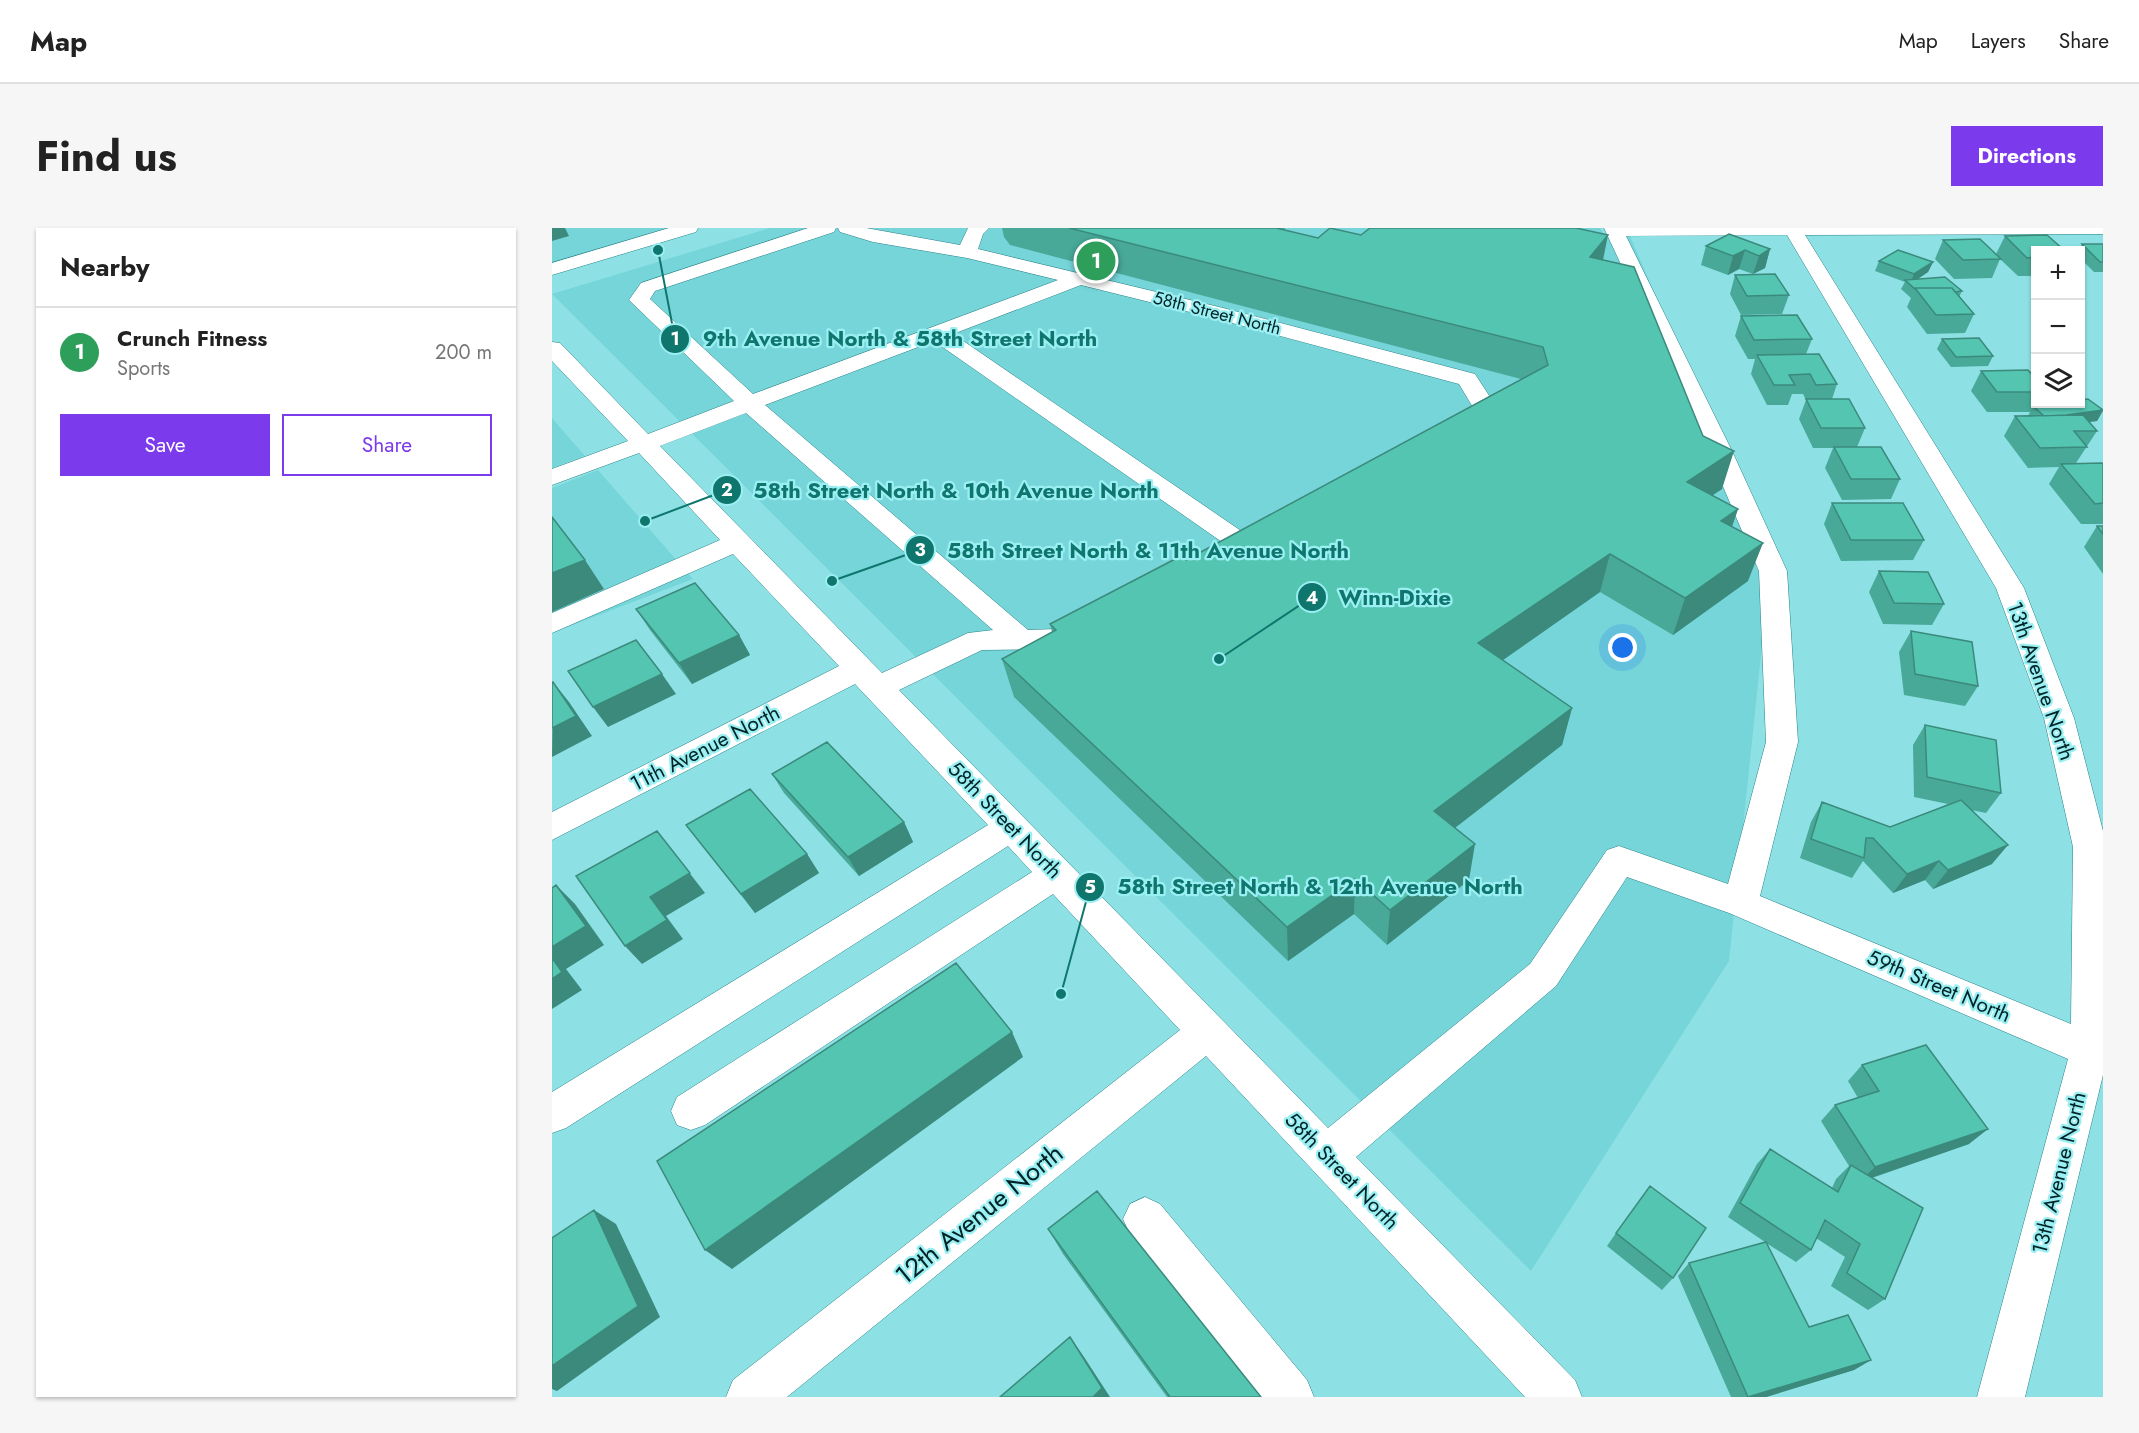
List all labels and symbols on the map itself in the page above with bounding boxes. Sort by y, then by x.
pin: 1 [1076,238,1116,284]
street label: 58th Street North [1150,285,1284,341]
callout: 9th Avenue North & 58th Street North [660,319,1109,359]
text: 9th Avenue North & 58th Street North [703,322,1097,354]
text: 1 [670,326,680,352]
callout: 58th Street North & 10th Avenue North [712,470,1171,510]
text: 58th Street North & 10th Avenue North [753,474,1159,506]
text: 2 [721,477,733,503]
callout: 58th Street North & 11th Avenue North [905,530,1361,570]
text: 58th Street North & 11th Avenue North [947,534,1349,566]
text: 3 [914,537,926,563]
callout: Winn-Dixie [1297,577,1463,617]
text: Winn-Dixie [1339,581,1451,613]
text: 4 [1306,585,1318,611]
street label: 13th Avenue North [2000,598,2082,764]
your location [1608,633,1637,662]
street label: 11th Avenue North [625,697,785,799]
street label: 58th Street North [941,755,1069,885]
callout: 58th Street North & 12th Avenue North [1075,867,1534,907]
text: 58th Street North & 12th Avenue North [1117,870,1523,902]
text: 5 [1084,874,1096,900]
street label: 59th Street North [1862,942,2016,1030]
street label: 13th Avenue North [2024,1089,2094,1257]
street label: 58th Street North [1278,1106,1406,1236]
street label: 12th Avenue North [887,1134,1071,1294]

